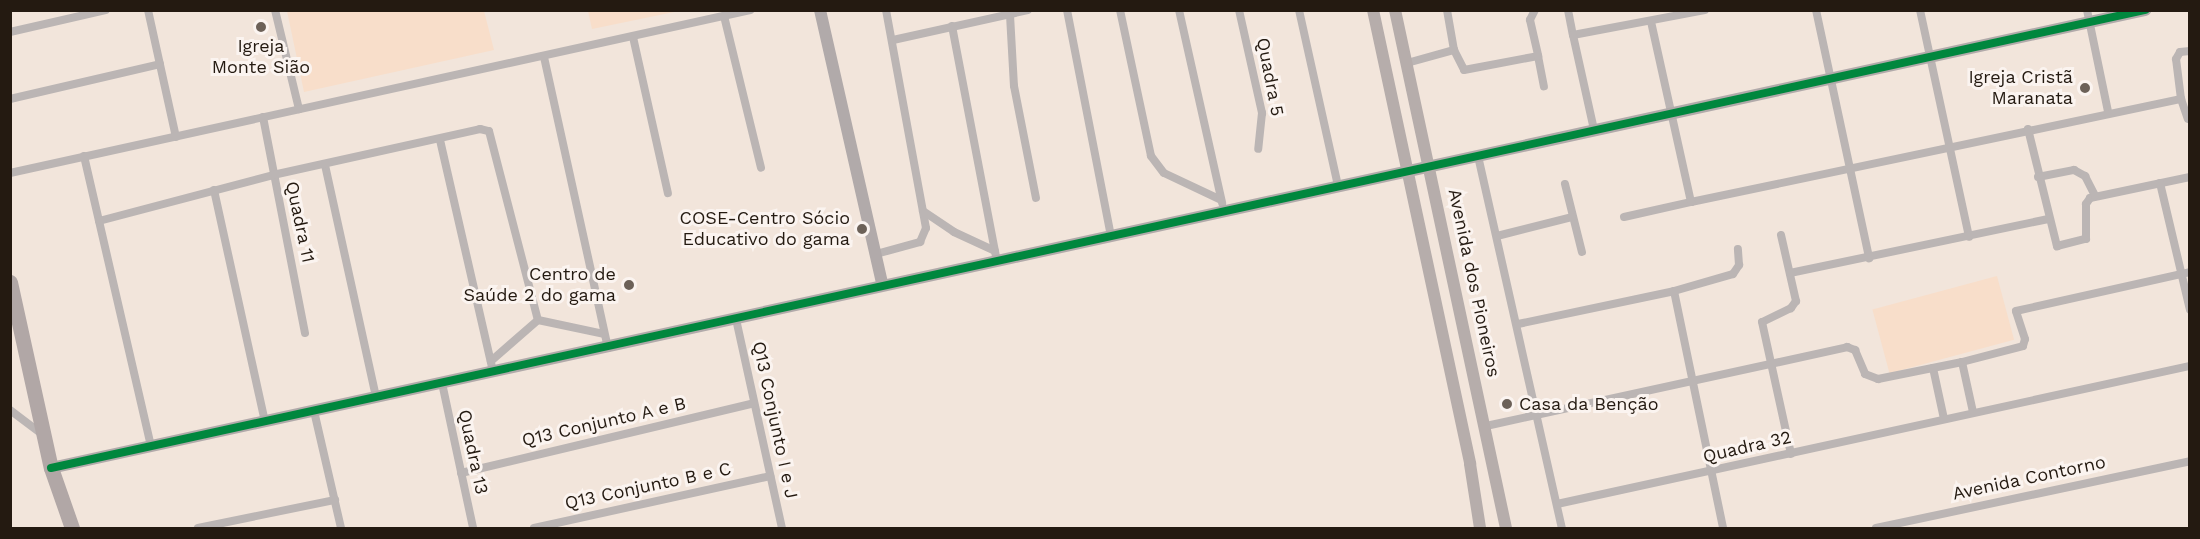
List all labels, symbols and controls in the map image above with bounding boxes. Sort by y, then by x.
marker: Igreja Monte Sião [254,20,268,34]
place label: Igreja Monte Sião [212,36,310,78]
street label: Quadra 5 [1252,36,1288,118]
place label: Igreja Cristã Maranata [1968,67,2073,110]
marker: Igreja Cristã Maranata [2078,81,2092,95]
street label: Quadra 11 [281,179,319,265]
street label: Avenida dos Pioneiros [1443,187,1505,379]
place label: COSE-Centro Sócio Educativo do gama [680,208,850,250]
marker: COSE-Centro Sócio Educativo do gama [855,222,869,236]
place label: Centro de Saúde 2 do gama [464,264,616,306]
marker: Centro de Saúde 2 do gama [620,276,638,294]
street label: Q13 Conjunto I e J [748,339,802,501]
street label: Q13 Conjunto A e B [519,392,689,452]
place label: Casa da Benção [1519,393,1659,415]
marker: Casa da Benção [1500,397,1514,411]
street label: Quadra 13 [453,407,493,497]
street label: Quadra 32 [1701,426,1793,468]
street label: Avenida Contorno [1950,451,2108,505]
street label: Q13 Conjunto B e C [563,458,733,514]

